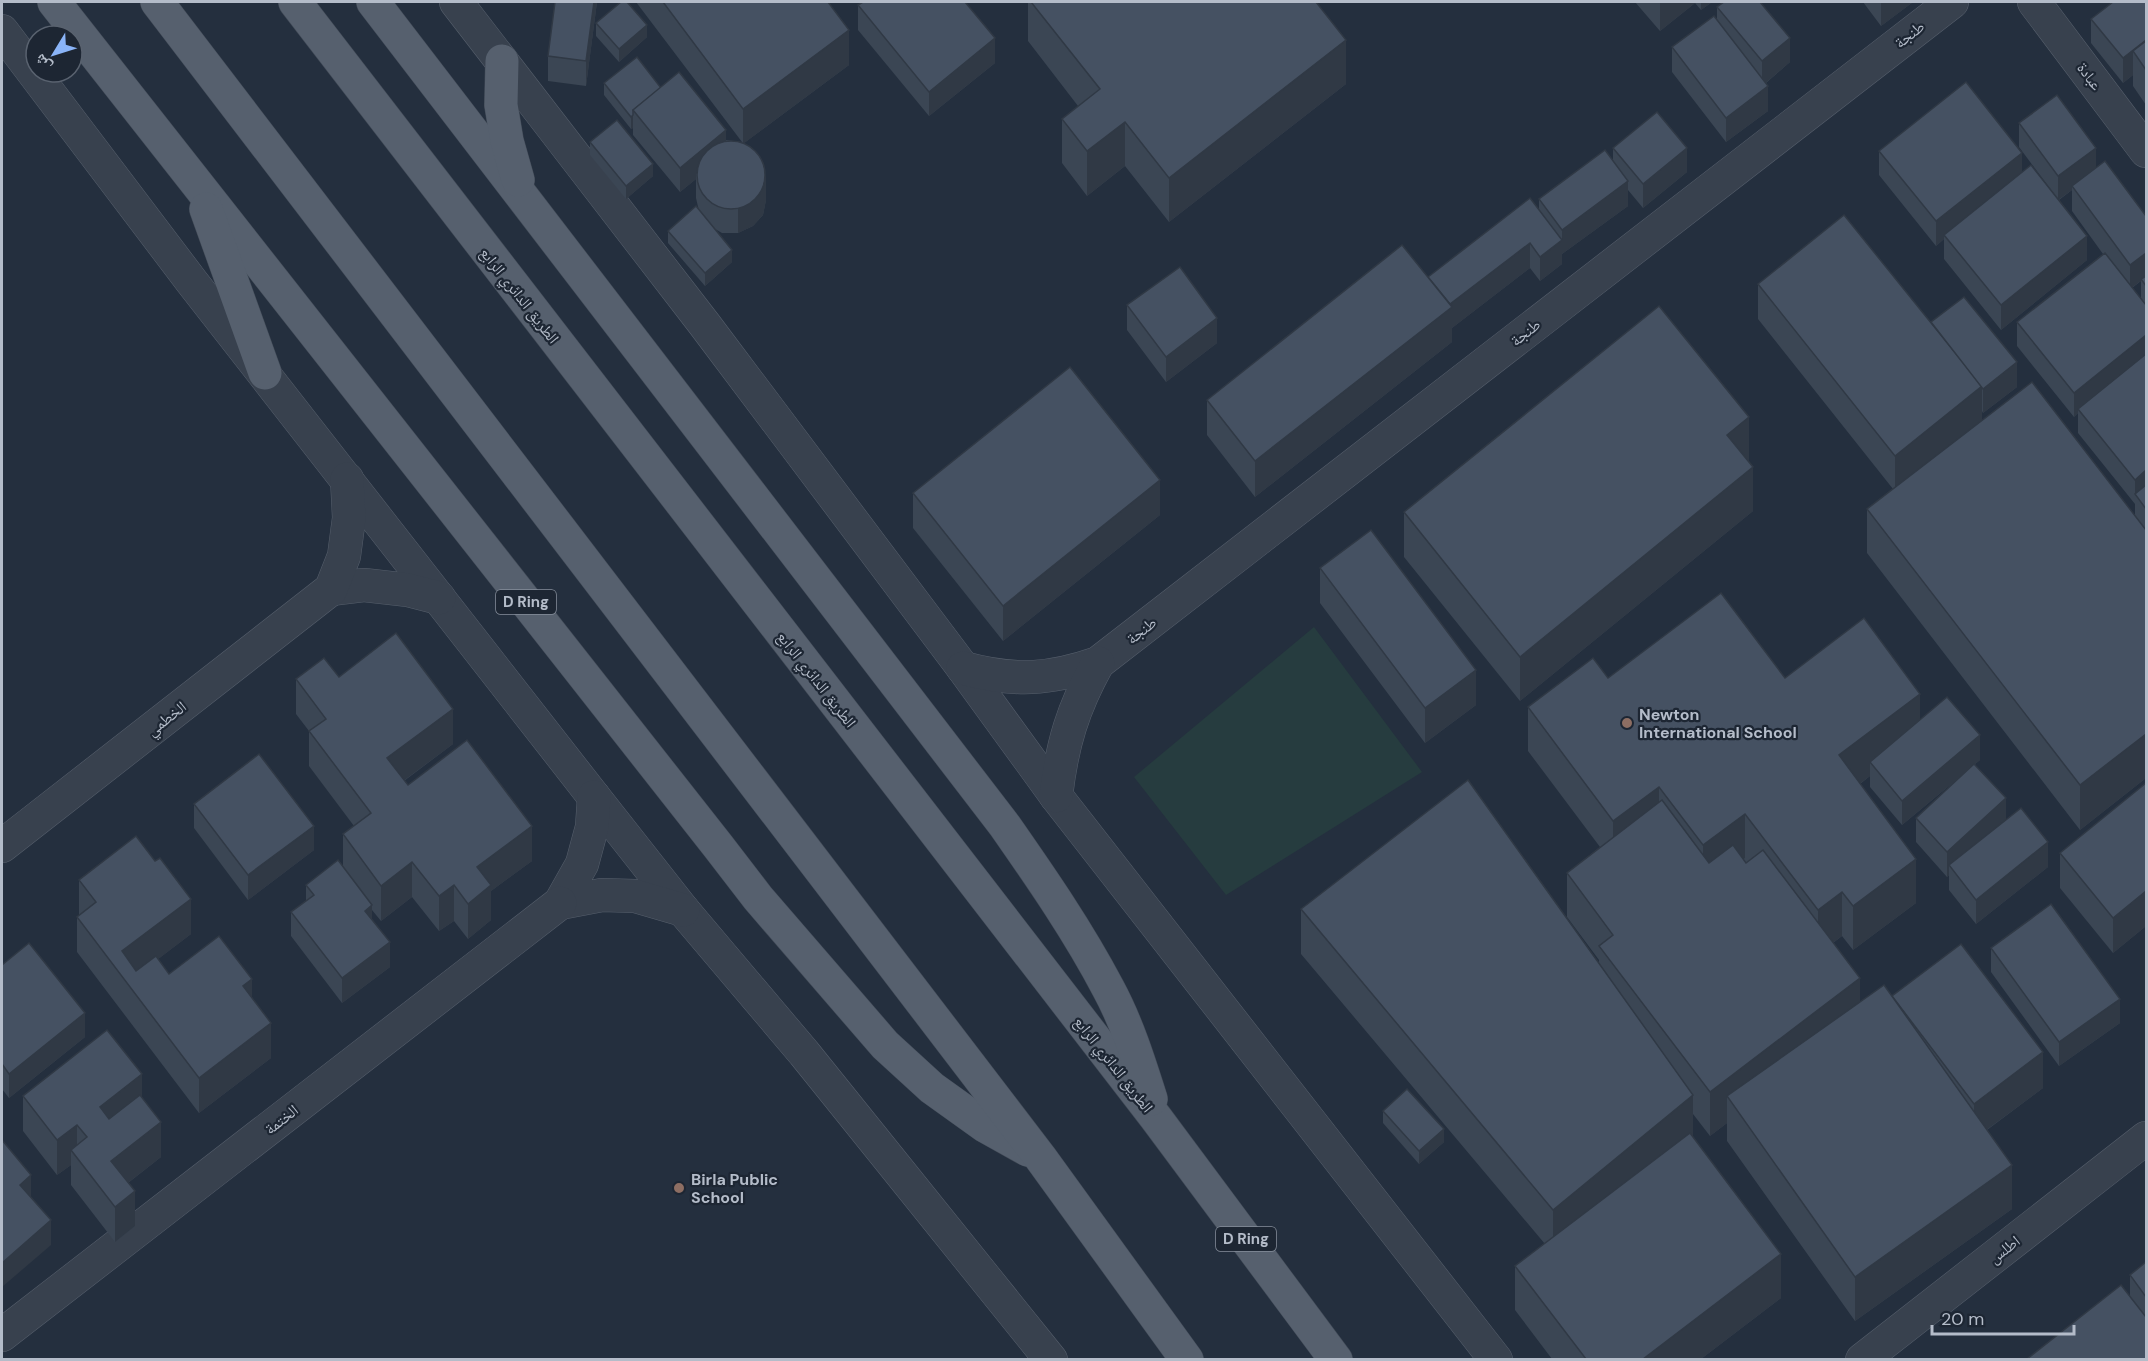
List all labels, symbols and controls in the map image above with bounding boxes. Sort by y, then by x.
street label: طنجة [1890,16,1929,53]
north arrow [24,24,84,84]
text: ش [29,50,56,76]
street label: عبادة [2072,58,2107,95]
street label: الطريق الدائري الرابع [474,243,564,349]
street label: طنجة [1506,314,1545,351]
road number: D Ring [496,590,556,614]
street label: طنجة [1122,612,1161,649]
street label: الطريق الدائري الرابع [771,627,861,733]
street label: الخطمي [142,696,192,742]
place label: Newton International School [1639,704,1797,743]
marker: Newton International School [1620,716,1634,730]
street label: الطريق الدائري الرابع [1068,1012,1158,1118]
street label: الختمة [260,1100,303,1139]
place label: Birla Public School [691,1169,778,1208]
marker: Birla Public School [672,1181,686,1195]
road number: D Ring [1216,1227,1276,1251]
street label: اطلس [1984,1230,2024,1268]
scale bar [1932,1298,2074,1336]
text: 20 m [1941,1307,1984,1331]

